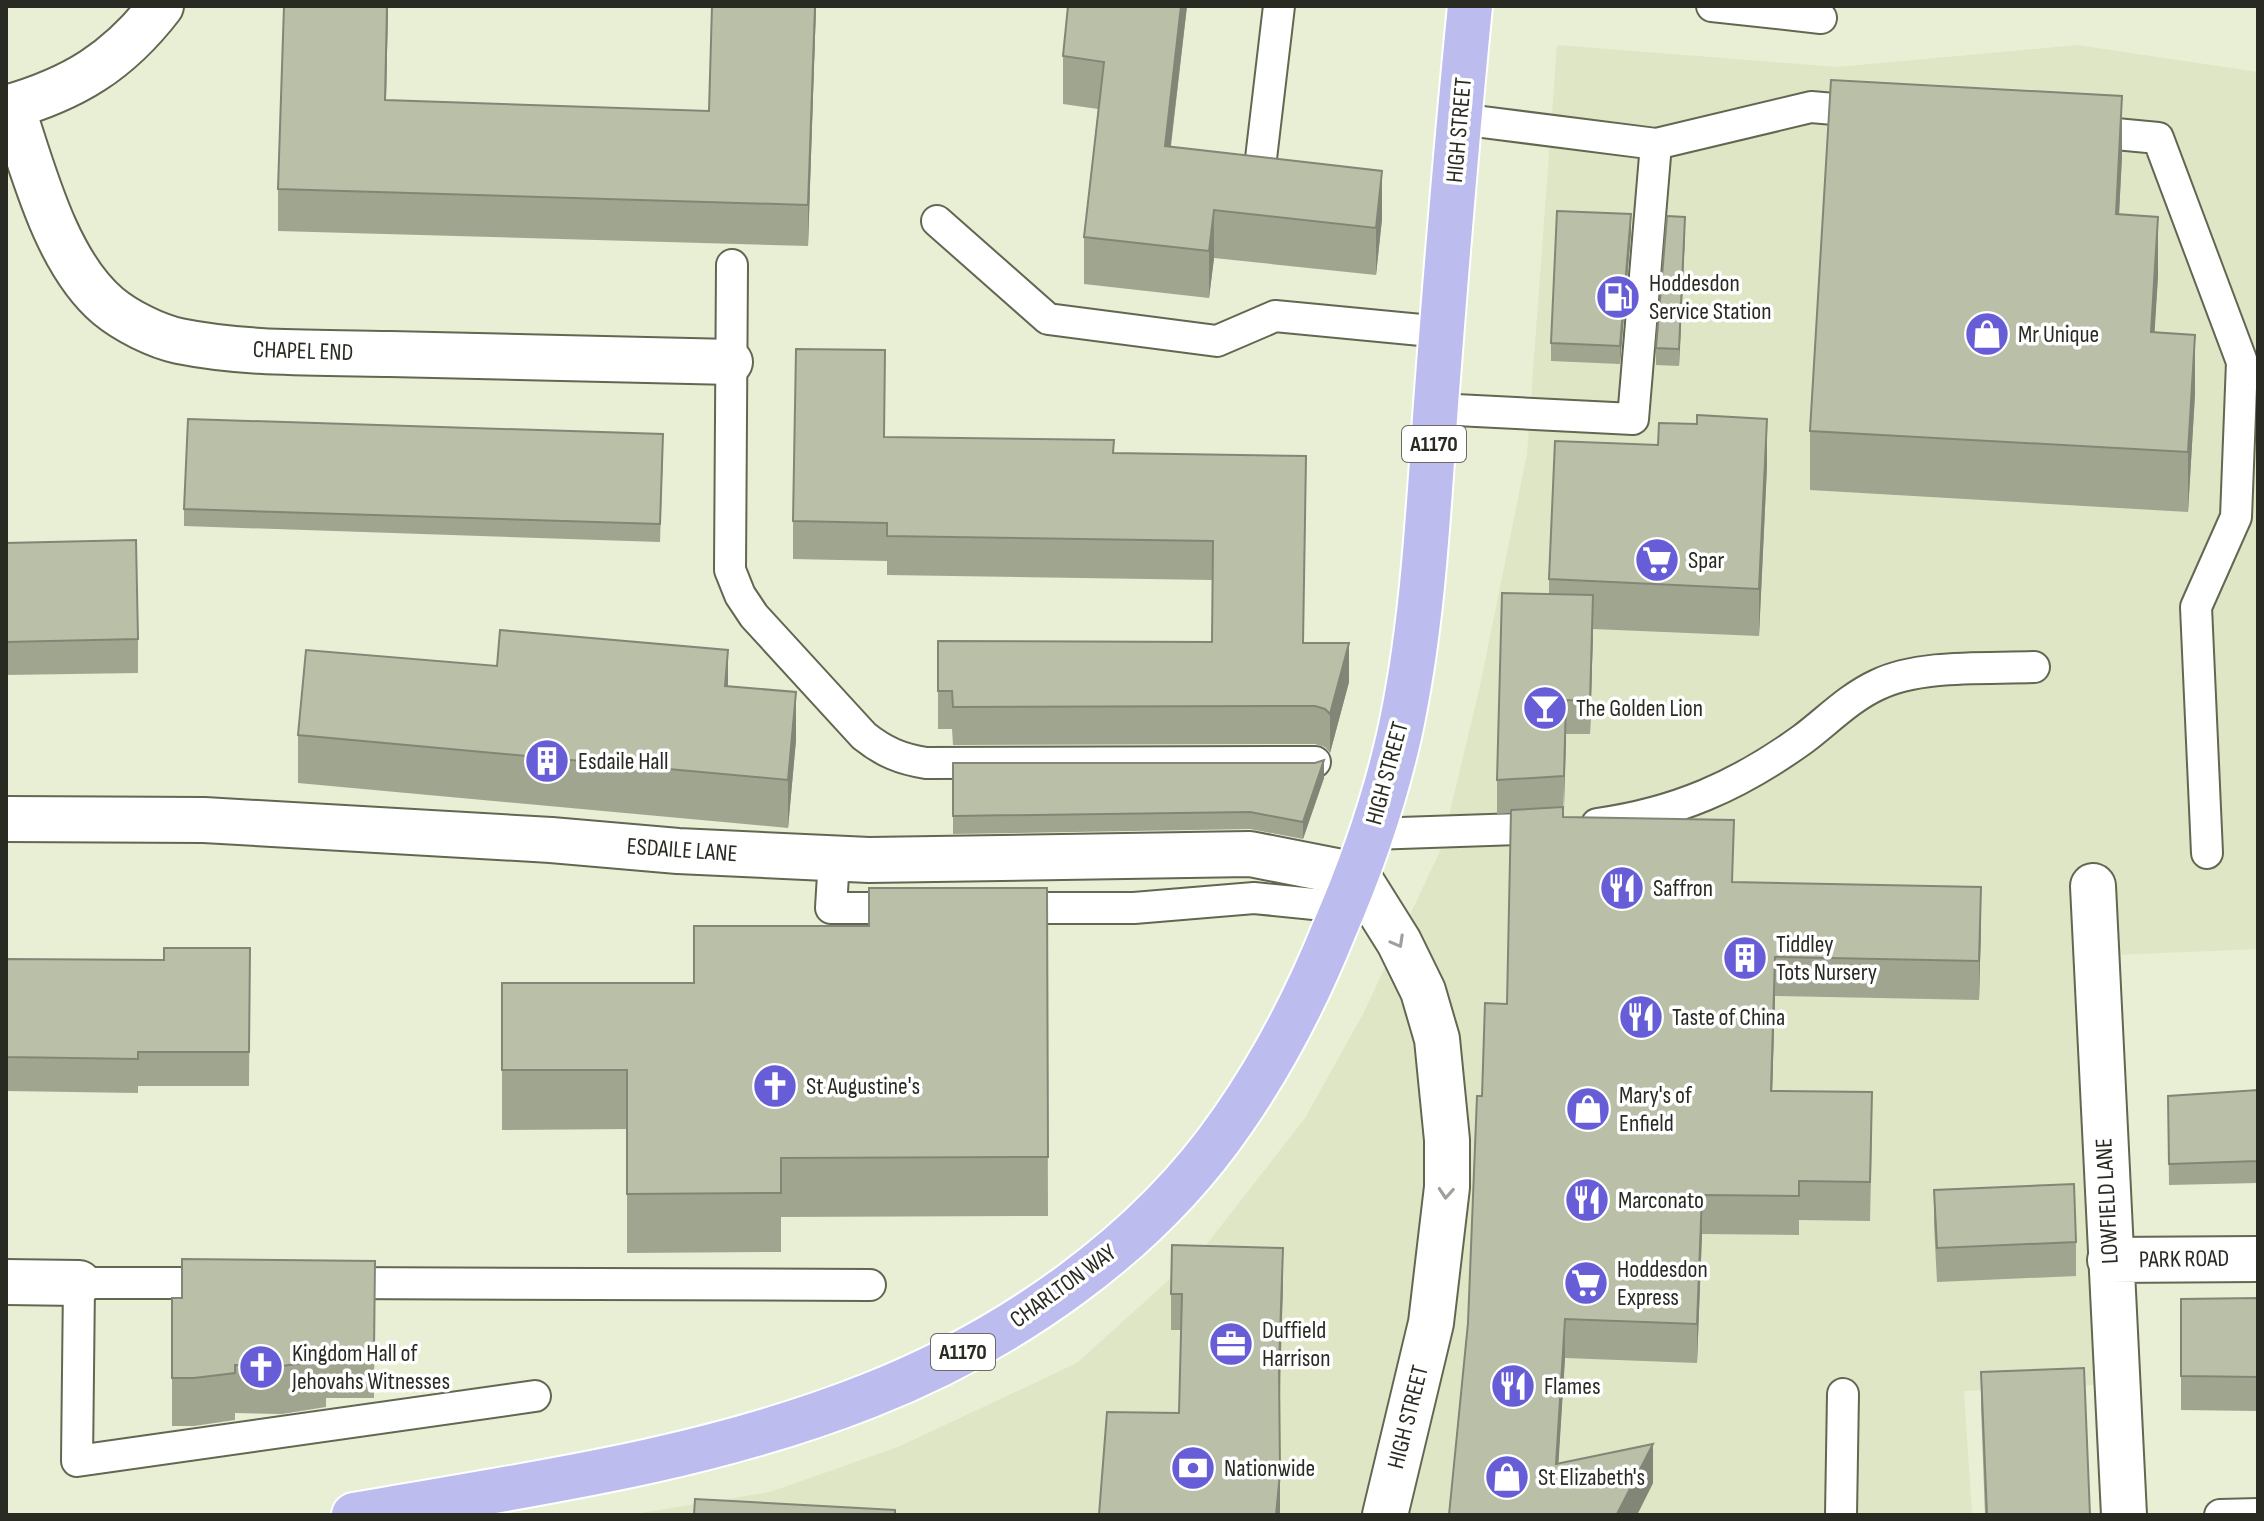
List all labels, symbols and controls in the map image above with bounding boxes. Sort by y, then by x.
street label: HIGH STREET [1440,76,1478,184]
place label: Hoddesdon Service Station [1649,269,1771,326]
fuel station icon: Hoddesdon Service Station [1594,273,1642,321]
shop icon: Mr Unique [1963,310,2011,358]
place label: Mr Unique [2018,320,2099,349]
street label: CHAPEL END [252,335,354,367]
road number: A1170 [1402,426,1466,462]
supermarket icon: Spar [1633,536,1681,584]
place label: Spar [1688,546,1724,575]
bar icon: The Golden Lion [1521,684,1569,732]
place label: The Golden Lion [1576,694,1703,723]
street label: HIGH STREET [1359,718,1415,828]
building icon: Esdaile Hall [523,737,571,785]
place label: Esdaile Hall [578,747,669,776]
street label: ESDAILE LANE [626,832,738,868]
restaurant icon: Saffron [1598,864,1646,912]
place label: Saffron [1653,874,1713,903]
place label: Tiddley Tots Nursery [1776,930,1877,987]
one-way arrow [1388,933,1404,947]
building icon: Tiddley Tots Nursery [1721,934,1769,982]
restaurant icon: Taste of China [1617,993,1665,1041]
place label: Taste of China [1672,1003,1785,1032]
church icon: St Augustine's [751,1062,799,1110]
place label: St Augustine's [806,1072,920,1101]
place label: Mary's of Enfield [1619,1081,1693,1138]
shop icon: Mary's of Enfield [1564,1085,1612,1133]
street label: LOWFIELD LANE [2089,1137,2125,1265]
restaurant icon: Marconato [1563,1176,1611,1224]
place label: Marconato [1618,1186,1704,1215]
one-way arrow [1438,1187,1455,1200]
street label: CHARLTON WAY [1004,1238,1122,1334]
street label: PARK ROAD [2139,1244,2229,1274]
place label: Hoddesdon Express [1617,1255,1708,1312]
supermarket icon: Hoddesdon Express [1562,1259,1610,1307]
place label: Duffield Harrison [1262,1316,1331,1373]
office icon: Duffield Harrison [1207,1320,1255,1368]
road number: A1170 [931,1334,995,1370]
place label: Kingdom Hall of Jehovahs Witnesses [291,1339,450,1396]
church icon: Kingdom Hall of Jehovahs Witnesses [237,1343,285,1391]
street label: HIGH STREET [1381,1362,1435,1472]
restaurant icon: Flames [1489,1362,1537,1410]
place label: Flames [1544,1372,1601,1401]
bank icon: Nationwide [1169,1444,1217,1492]
shop icon: St Elizabeth's [1483,1453,1531,1501]
place label: Nationwide [1224,1454,1315,1483]
place label: St Elizabeth's [1538,1463,1645,1492]

